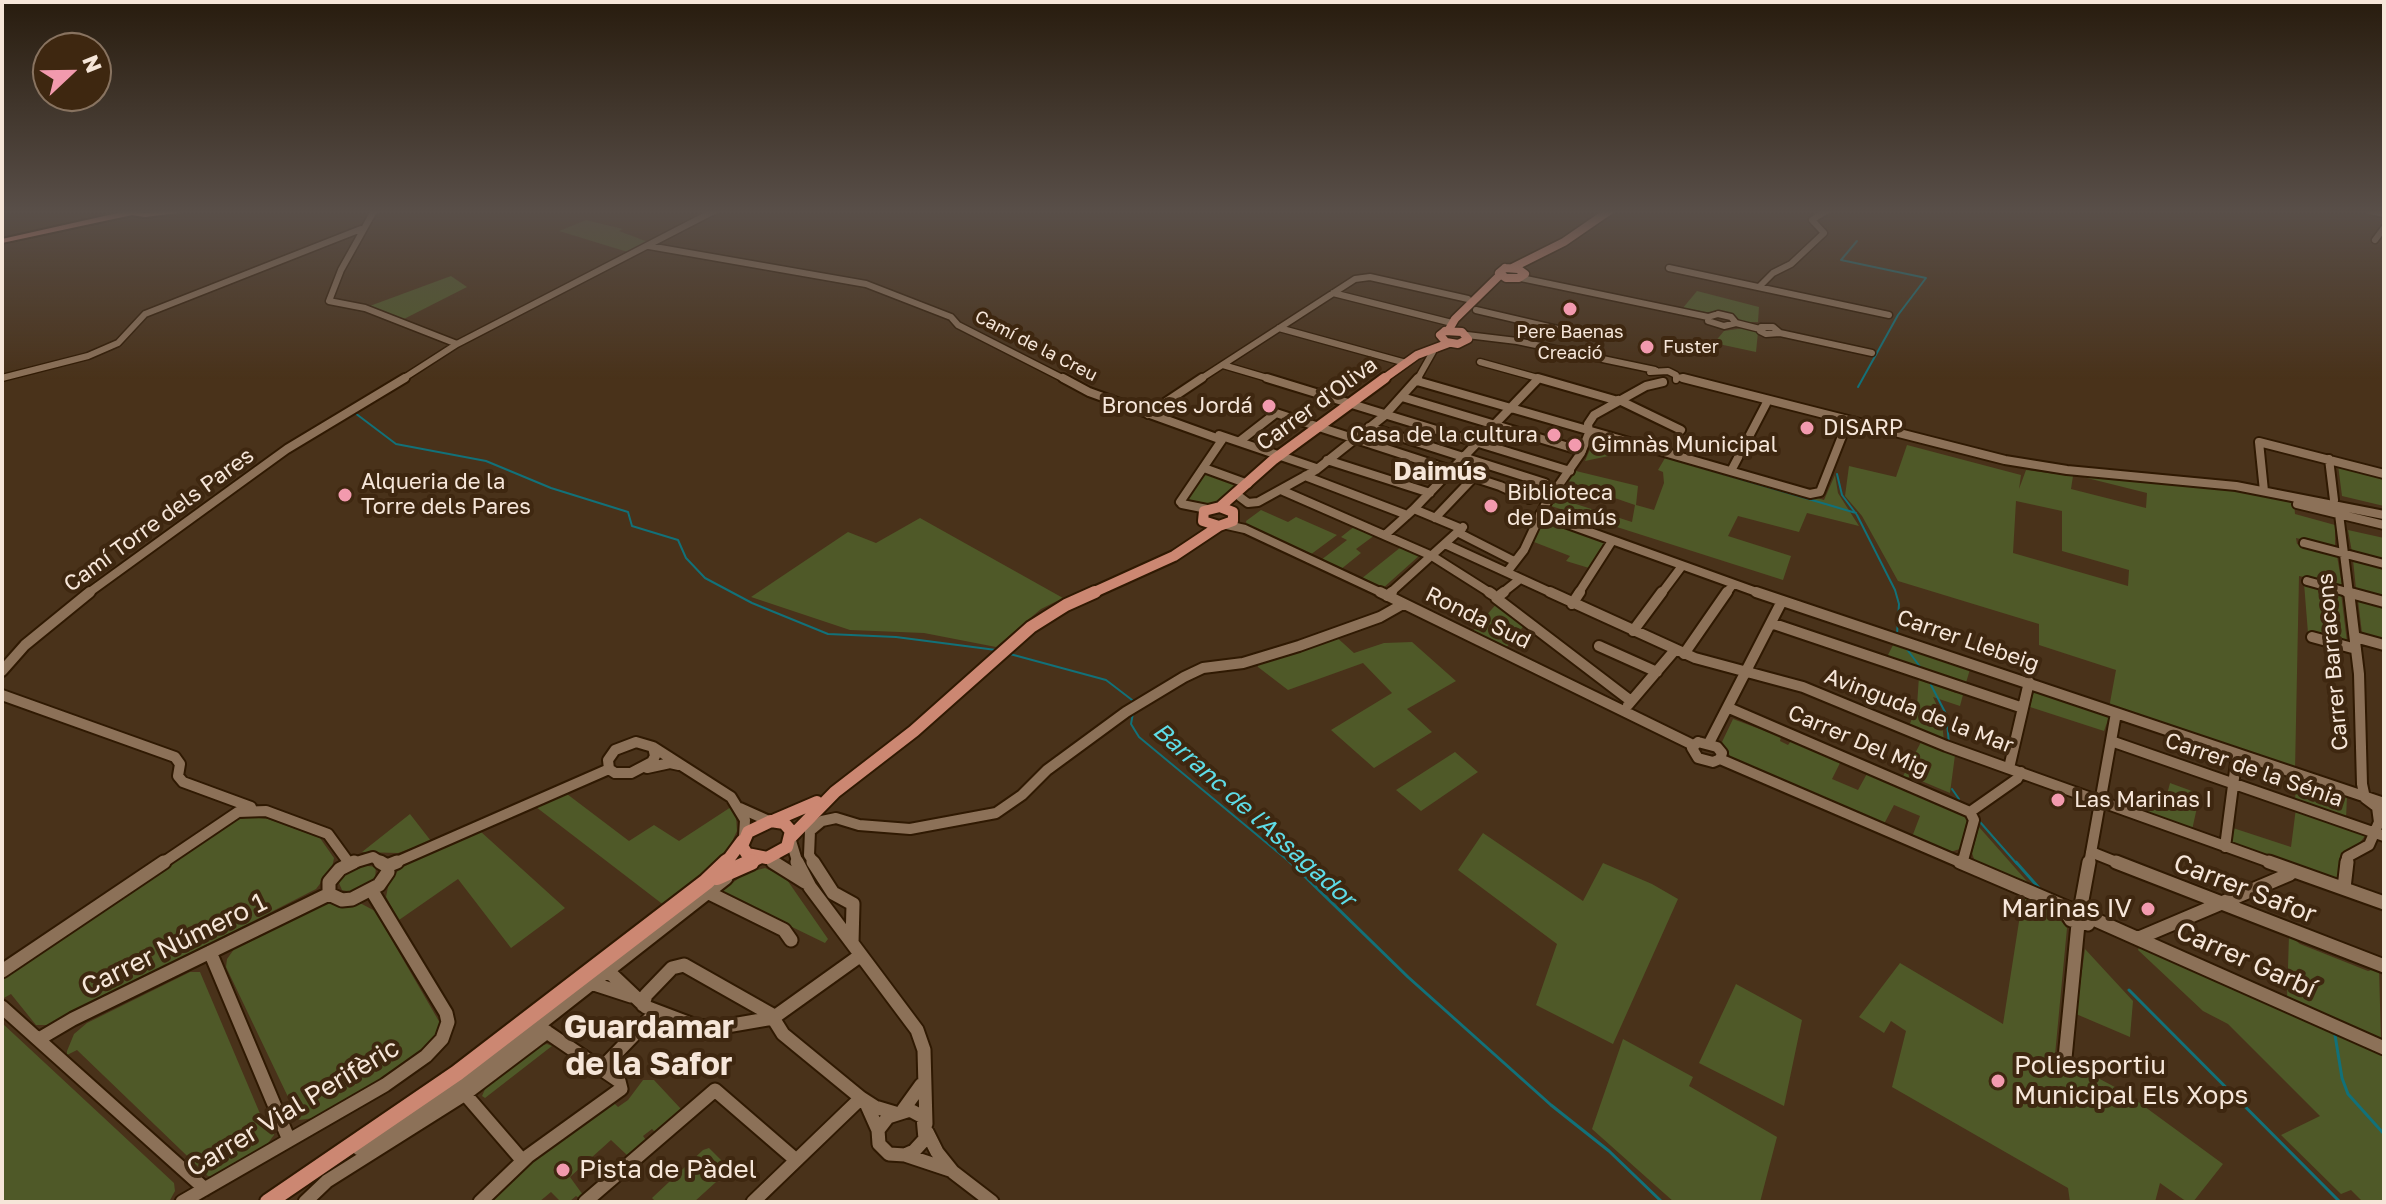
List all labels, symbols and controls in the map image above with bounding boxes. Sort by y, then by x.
north arrow [32,32,112,112]
text: N [77,51,109,76]
marker: Pere Baenas Creació [1561,300,1579,318]
street label: Camí de la Creu [971,306,1101,386]
place label: Pere Baenas Creació [1516,321,1624,364]
place label: Fuster [1663,336,1719,358]
marker: Fuster [1638,338,1656,356]
street label: Carrer d'Oliva [1251,351,1383,457]
place label: Bronces Jordá [1102,393,1253,419]
marker: Bronces Jordá [1260,397,1278,415]
place label: DISARP [1823,415,1903,441]
marker: DISARP [1798,419,1816,437]
place label: Casa de la cultura [1349,422,1538,448]
marker: Casa de la cultura [1545,426,1563,444]
place label: Gimnàs Municipal [1591,432,1778,458]
marker: Gimnàs Municipal [1566,436,1584,454]
street label: Camí Torre dels Pares [59,442,259,598]
district label: Daimús [1393,456,1487,488]
place label: Alqueria de la Torre dels Pares [361,469,531,520]
place label: Biblioteca de Daimús [1507,480,1617,532]
marker: Alqueria de la Torre dels Pares [336,486,354,504]
marker: Biblioteca de Daimús [1482,497,1500,515]
street label: Carrer Barracons [2312,572,2354,752]
street label: Ronda Sud [1421,581,1535,655]
street label: Carrer Llebeig [1893,604,2043,678]
street label: Avinguda de la Mar [1821,663,2017,759]
street label: Carrer Del Mig [1784,700,1932,782]
water label: Barranc de l'Assagador [1147,717,1361,913]
street label: Carrer de la Sénia [2161,727,2347,813]
place label: Las Marinas I [2074,787,2212,813]
marker: Las Marinas I [2049,791,2067,809]
street label: Carrer Safor [2169,847,2321,931]
street label: Carrer Número 1 [76,887,272,1003]
place label: Marinas IV [2001,893,2132,925]
marker: Marinas IV [2139,900,2157,918]
street label: Carrer Garbí [2171,915,2321,1005]
district label: Guardamar de la Safor [564,1009,734,1084]
street label: Carrer Vial Perifèric [181,1032,405,1184]
place label: Poliesportiu Municipal Els Xops [2014,1050,2248,1112]
marker: Poliesportiu Municipal Els Xops [1989,1072,2007,1090]
place label: Pista de Pàdel [579,1154,757,1186]
marker: Pista de Pàdel [554,1161,572,1179]

